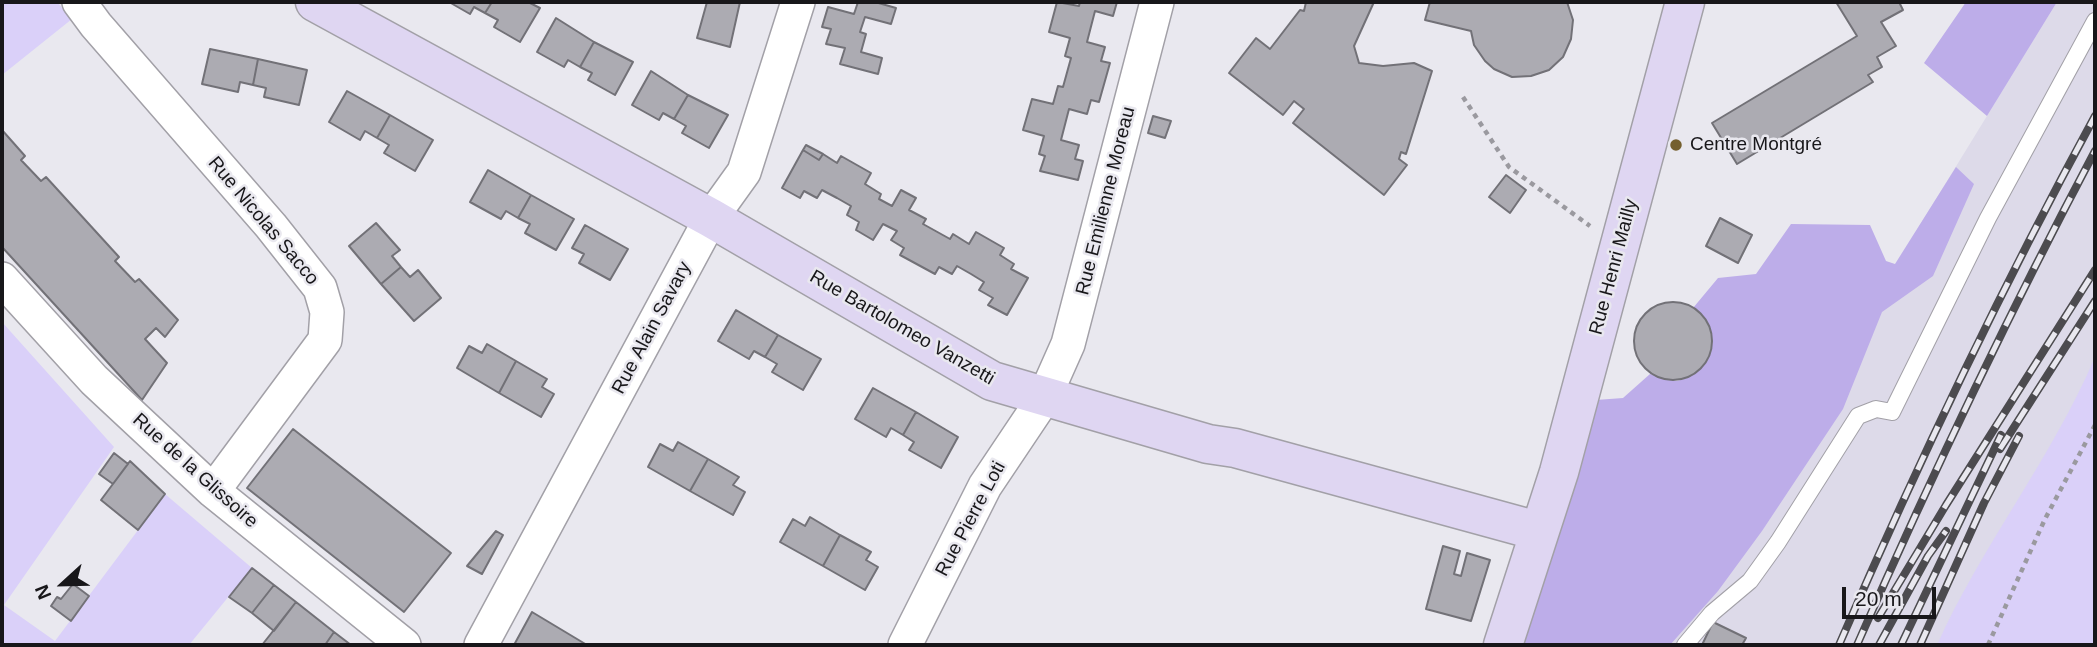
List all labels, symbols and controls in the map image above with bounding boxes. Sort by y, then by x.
street label: Rue Emilienne Moreau [1072,104,1140,298]
place label: Centre Montgré [1690,134,1822,156]
marker: Centre Montgré [1668,137,1684,153]
street label: Rue Nicolas Sacco [203,152,323,290]
street label: Rue Henri Mailly [1585,197,1643,337]
street label: Rue Alain Savary [607,258,697,398]
street label: Rue Bartolomeo Vanzetti [805,266,999,390]
street label: Rue de la Glissoire [128,409,262,533]
street label: Rue Pierre Loti [931,458,1011,580]
north arrow [28,549,98,619]
scale bar [1845,574,1940,618]
text: N [31,582,55,602]
text: 20 m [1855,587,1902,610]

